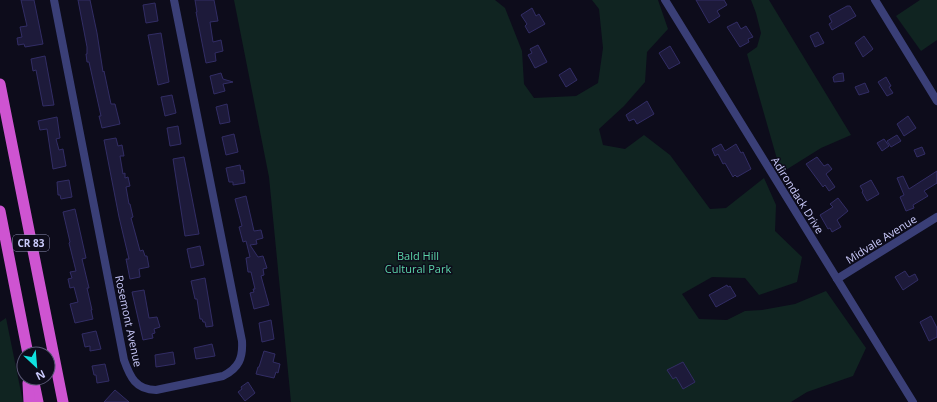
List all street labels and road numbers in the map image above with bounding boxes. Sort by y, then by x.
street label: Adirondack Drive [768,154,828,236]
street label: Midvale Avenue [843,211,919,267]
road number: CR 83 [13,235,49,251]
street label: Rosemont Avenue [112,274,146,368]

